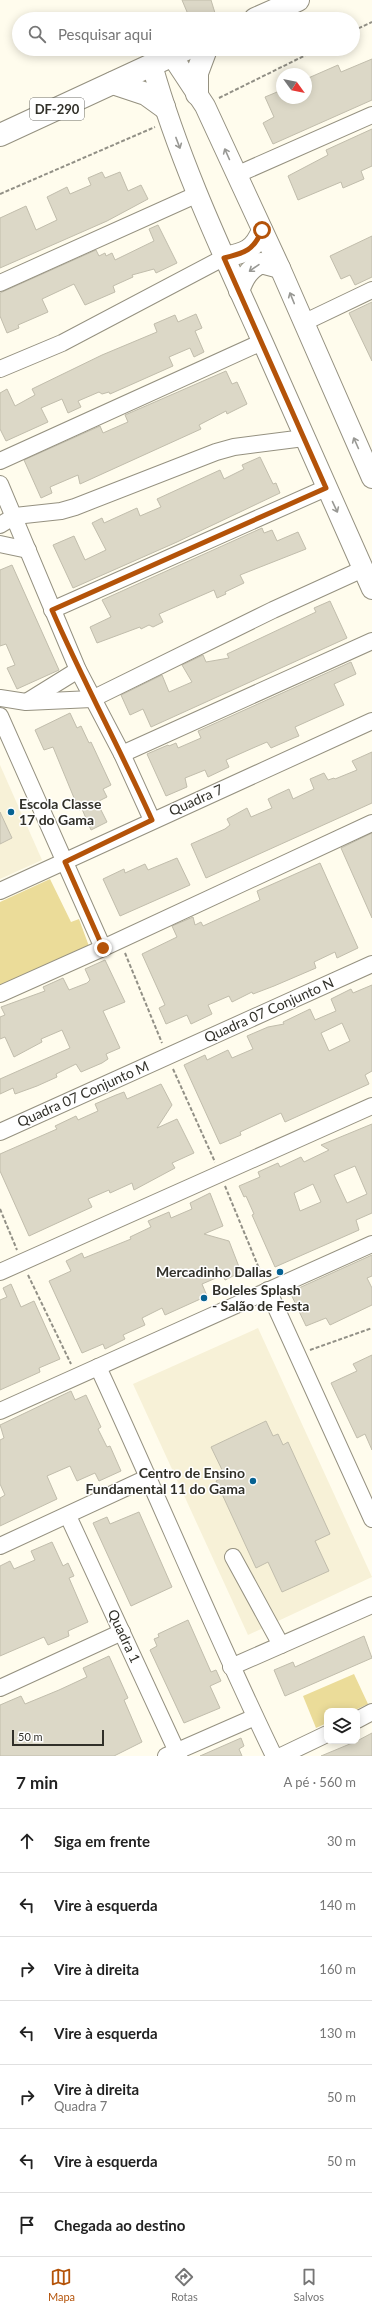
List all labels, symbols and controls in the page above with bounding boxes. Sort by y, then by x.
search box [12,12,360,56]
icon: search [26,23,48,45]
text: Pesquisar aqui [58,25,152,43]
north arrow [276,68,312,104]
road number: DF-290 [30,98,84,120]
one-way arrow [175,137,183,149]
one-way arrow [223,149,230,161]
route start [253,221,271,239]
one-way arrow [249,264,260,272]
one-way arrow [288,293,296,305]
one-way arrow [352,437,359,449]
one-way arrow [332,501,339,513]
street label: Quadra 7 [166,780,225,819]
place label: Escola Classe 17 do Gama [19,795,102,828]
marker: Escola Classe 17 do Gama [6,807,16,817]
route end [94,939,112,957]
street label: Quadra 07 Conjunto N [201,973,336,1046]
street label: Quadra 07 Conjunto M [14,1057,151,1130]
place label: Mercadinho Dallas [156,1263,272,1280]
marker: Mercadinho Dallas [275,1267,285,1277]
place label: Boleles Splash - Salão de Festa [212,1281,309,1314]
marker: Boleles Splash - Salão de Festa [199,1293,209,1303]
place label: Centro de Ensino Fundamental 11 do Gama [85,1464,245,1497]
marker: Centro de Ensino Fundamental 11 do Gama [248,1476,258,1486]
street label: Quadra 1 [105,1606,144,1665]
map controls [324,1708,360,1744]
button: layers [324,1708,360,1744]
scale bar [12,1728,104,1747]
text: 50 m [18,1730,43,1743]
text: 7 min [16,1772,58,1793]
text: A pé · 560 m [283,1774,356,1790]
icon: ahead [16,1830,38,1852]
text: Siga em frente [54,1832,150,1850]
text: 30 m [327,1833,356,1849]
icon: left [16,1894,38,1916]
text: Vire à esquerda [54,1896,158,1914]
text: 140 m [319,1897,356,1913]
icon: right [16,1958,38,1980]
text: Vire à direita [54,1960,139,1978]
text: 160 m [319,1961,356,1977]
icon: left [16,2022,38,2044]
text: Vire à esquerda [54,2024,158,2042]
text: 130 m [319,2025,356,2041]
text: Vire à direita [54,2080,139,2098]
icon: right [16,2086,38,2108]
text: 50 m [327,2089,356,2105]
text: Quadra 7 [54,2098,107,2114]
icon: left [16,2150,38,2172]
text: Vire à esquerda [54,2152,158,2170]
text: 50 m [327,2153,356,2169]
icon: arrive [16,2214,38,2236]
text: Chegada ao destino [54,2216,185,2234]
tab: Mapa [48,2266,75,2303]
tab: Rotas [171,2266,198,2303]
tab: Salvos [294,2266,324,2303]

